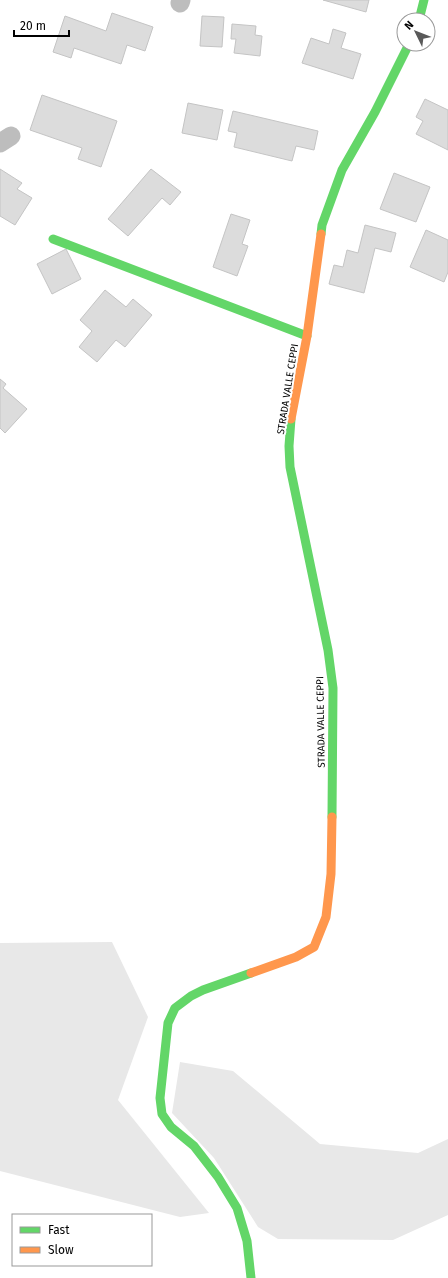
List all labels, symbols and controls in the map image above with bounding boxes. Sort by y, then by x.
scale bar [14,12,69,38]
north arrow [396,12,436,52]
text: N [402,18,416,33]
text: 20 m [20,19,46,33]
street label: STRADA VALLE CEPPI [275,343,301,435]
street label: STRADA VALLE CEPPI [314,676,328,768]
legend [12,1214,152,1266]
text: Fast [48,1223,70,1237]
text: Slow [48,1243,74,1257]

